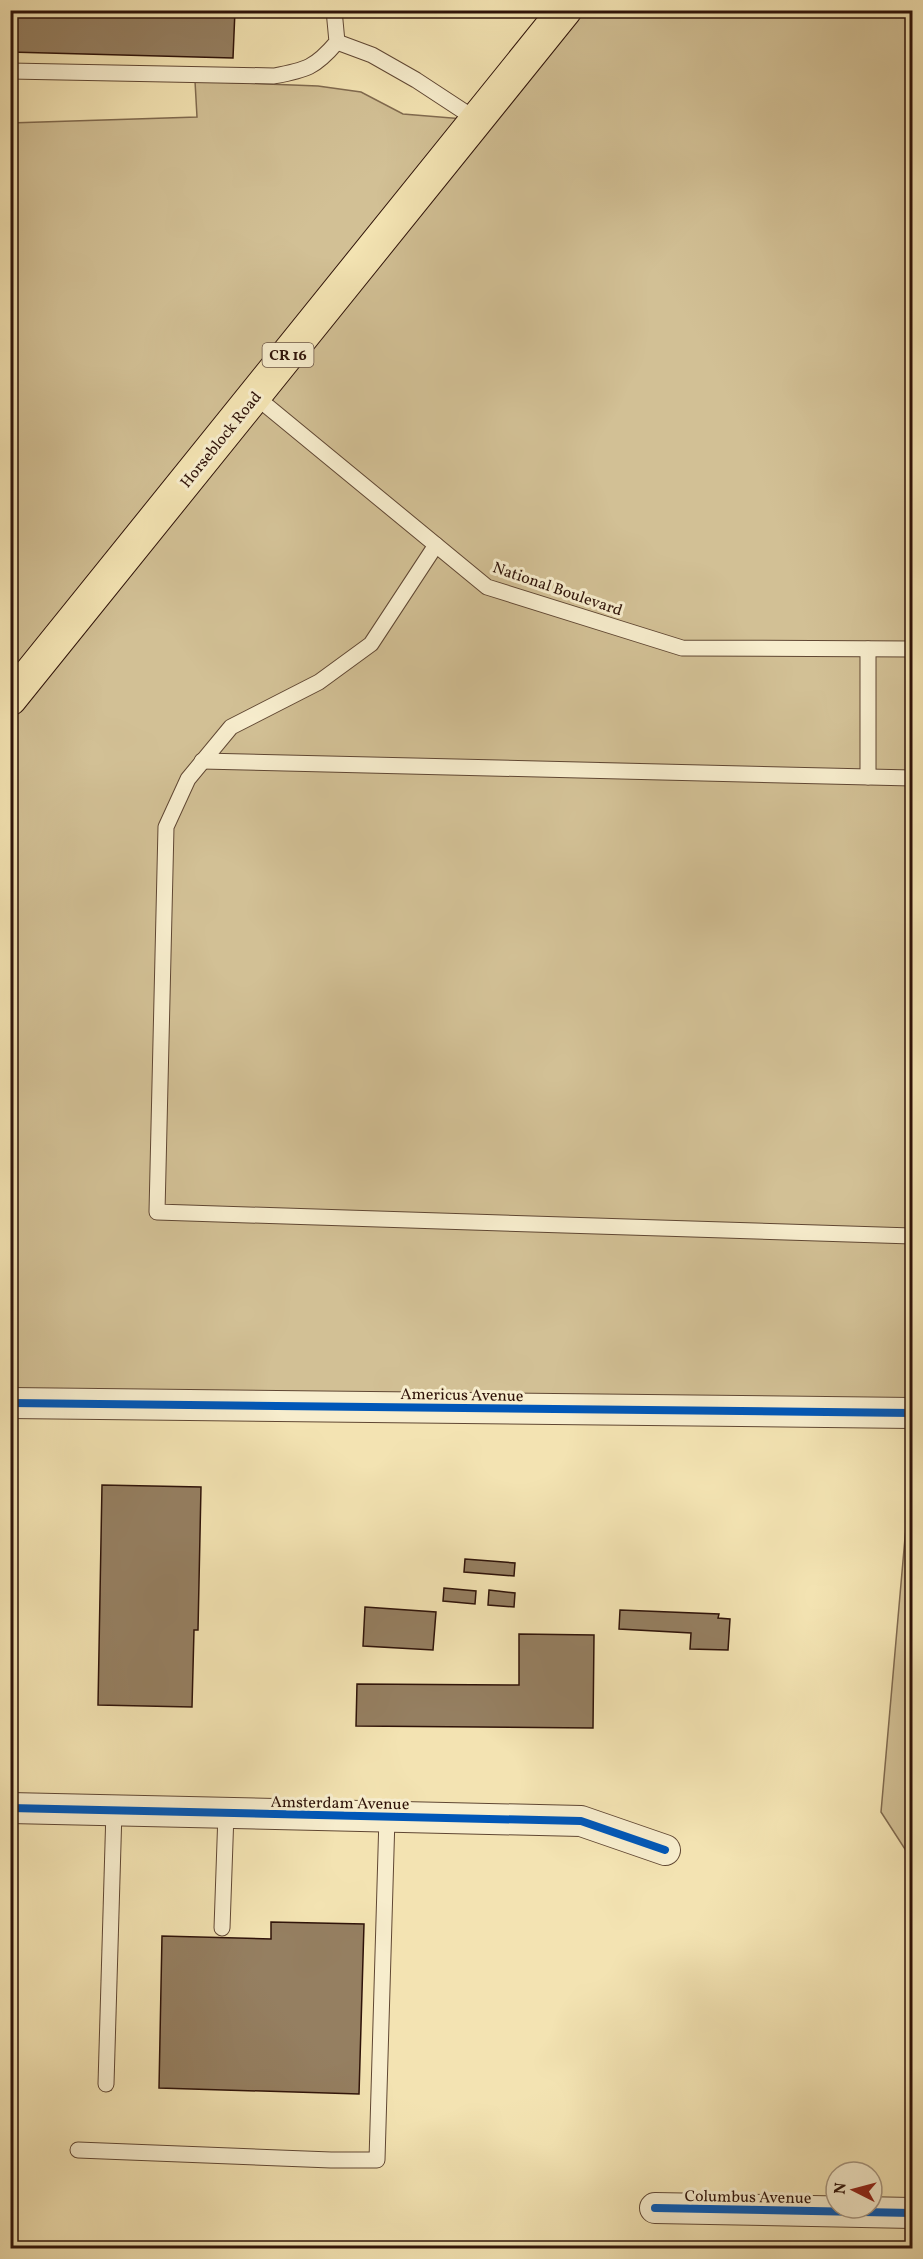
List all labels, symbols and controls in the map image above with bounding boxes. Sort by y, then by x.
road number: CR 16 [262,343,314,367]
street label: Horseblock Road [176,387,267,493]
street label: National Boulevard [490,557,625,622]
street label: Americus Avenue [400,1384,524,1408]
street label: Amsterdam Avenue [270,1792,410,1816]
north arrow [824,2160,884,2220]
text: N [830,2181,853,2196]
street label: Columbus Avenue [684,2186,812,2210]

